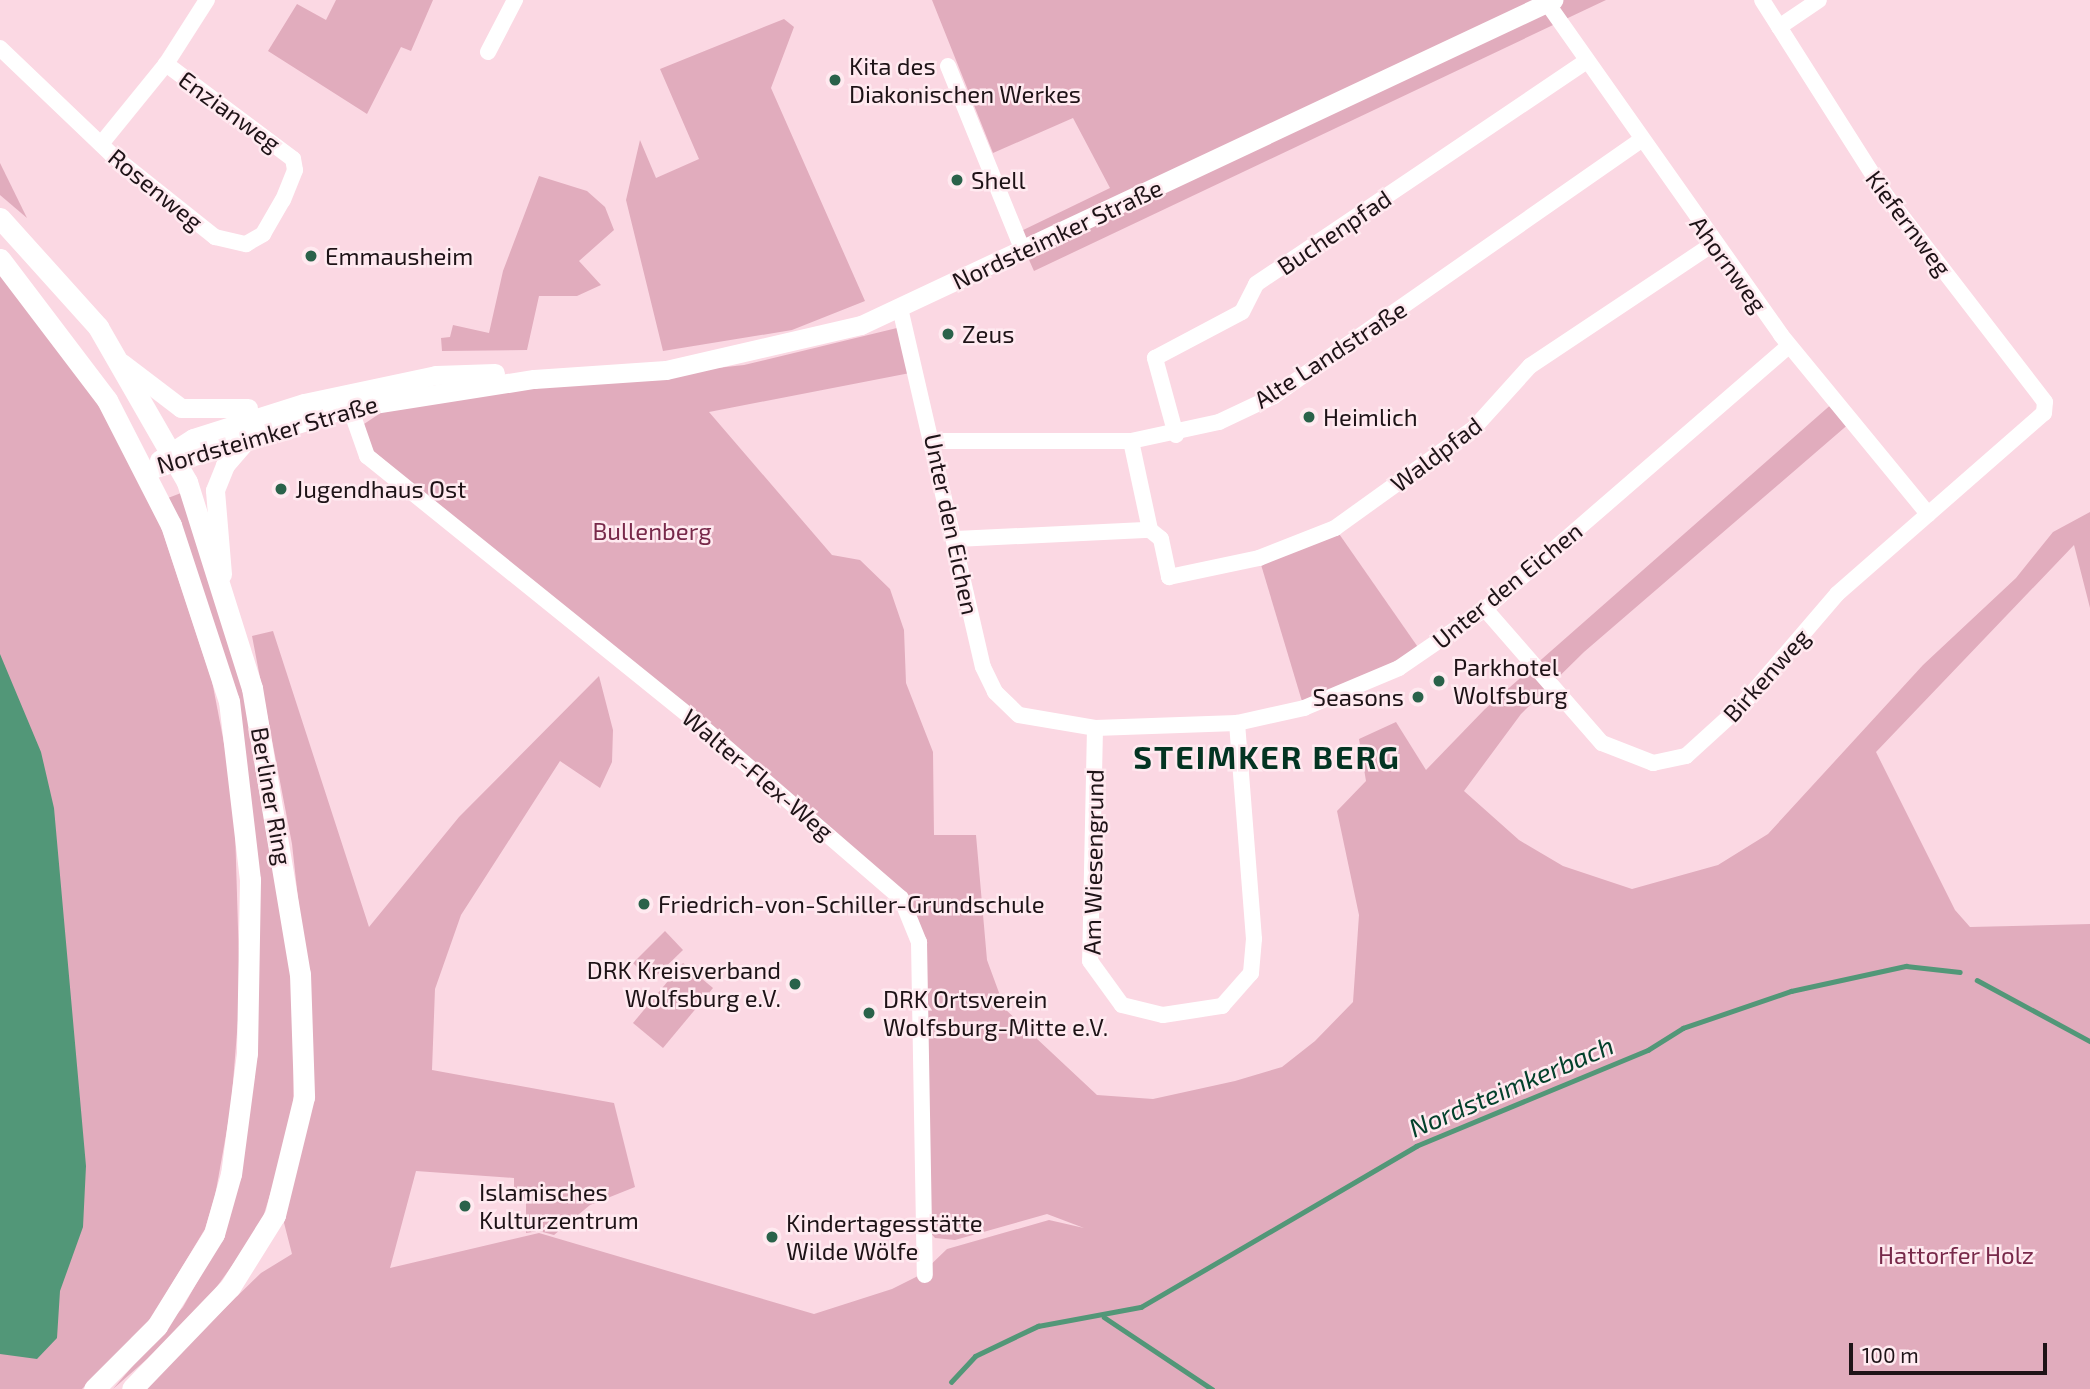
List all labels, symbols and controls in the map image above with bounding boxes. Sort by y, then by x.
place label: Kita des Diakonischen Werkes [849,52,1081,108]
street label: Enzianweg [174,64,286,158]
marker: Kita des Diakonischen Werkes [827,72,843,88]
street label: Rosenweg [103,142,209,236]
street label: Kiefernweg [1860,165,1958,281]
place label: Shell [971,166,1026,194]
marker: Shell [949,172,965,188]
street label: Nordsteimker Straße [947,173,1167,295]
street label: Buchenpfad [1272,183,1396,281]
street label: Ahornweg [1684,210,1774,318]
place label: Emmausheim [325,242,473,270]
marker: Emmausheim [303,248,319,264]
street label: Alte Landstraße [1248,294,1412,414]
place label: Zeus [962,320,1014,348]
marker: Zeus [940,326,956,342]
street label: Nordsteimker Straße [153,389,381,479]
place label: Heimlich [1323,403,1418,431]
marker: Heimlich [1301,409,1317,425]
street label: Waldpfad [1385,410,1487,498]
street label: Unter den Eichen [919,431,985,617]
place label: Jugendhaus Ost [295,475,466,503]
marker: Jugendhaus Ost [273,481,289,497]
street label: Unter den Eichen [1426,516,1588,654]
park label: Bullenberg [592,517,712,545]
street label: Birkenweg [1717,623,1815,727]
place label: Parkhotel Wolfsburg [1453,653,1568,709]
marker: Parkhotel Wolfsburg [1431,673,1447,689]
place label: Seasons [1313,683,1404,711]
marker: Seasons [1410,689,1426,705]
street label: Walter-Flex-Weg [677,702,839,846]
street label: Berliner Ring [246,724,298,868]
district label: STEIMKER BERG [1135,737,1399,775]
street label: Am Wiesengrund [1077,769,1109,955]
place label: Friedrich-von-Schiller-Grundschule [658,890,1045,918]
marker: Friedrich-von-Schiller-Grundschule [636,896,652,912]
place label: DRK Kreisverband Wolfsburg e.V. [587,956,781,1012]
marker: DRK Kreisverband Wolfsburg e.V. [787,976,803,992]
place label: DRK Ortsverein Wolfsburg-Mitte e.V. [883,985,1108,1041]
marker: DRK Ortsverein Wolfsburg-Mitte e.V. [861,1005,877,1021]
water label: Nordsteimkerbach [1404,1029,1618,1143]
place label: Islamisches Kulturzentrum [479,1178,639,1234]
marker: Islamisches Kulturzentrum [457,1198,473,1214]
place label: Kindertagesstätte Wilde Wölfe [786,1209,983,1265]
marker: Kindertagesstätte Wilde Wölfe [764,1229,780,1245]
park label: Hattorfer Holz [1878,1241,2034,1269]
scale bar [1852,1330,2050,1374]
text: 100 m [1862,1342,1919,1367]

